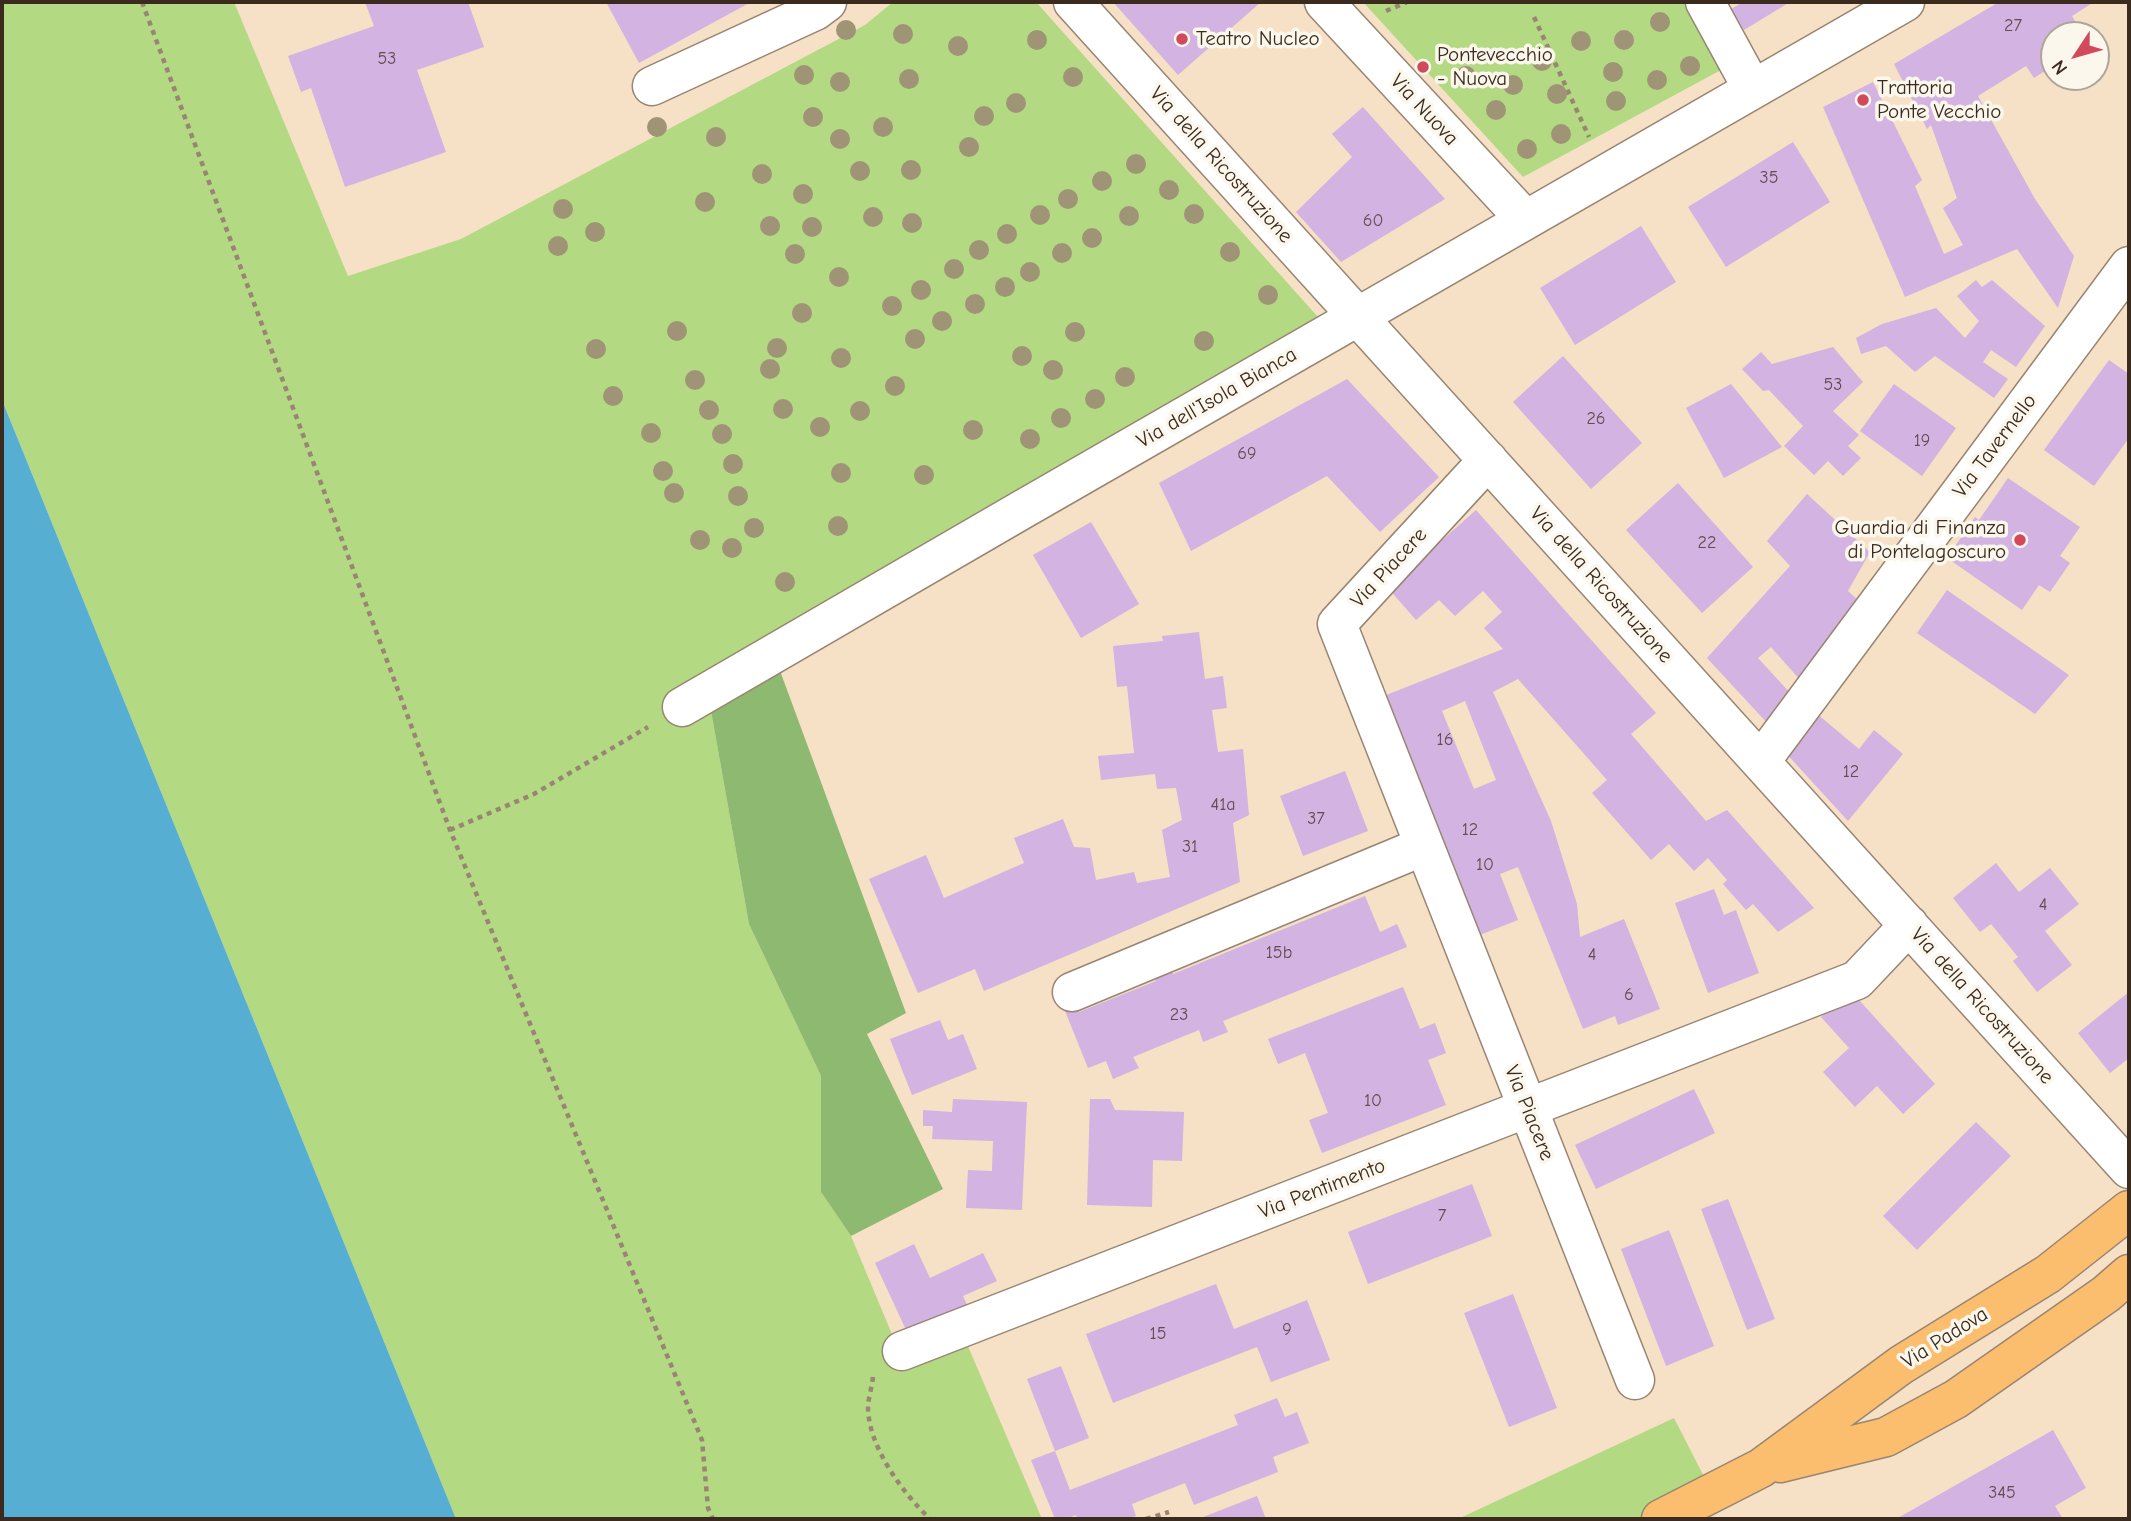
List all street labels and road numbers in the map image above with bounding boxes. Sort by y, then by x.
street label: Via Nuova [1385,69,1463,151]
street label: Via della Ricostruzione [1144,82,1298,248]
street label: Via dell'Isola Bianca [1133,342,1301,454]
street label: Via Tavernello [1948,389,2042,503]
street label: Via della Ricostruzione [1524,502,1678,668]
street label: Via Piacere [1346,523,1432,613]
street label: Via della Ricostruzione [1905,923,2059,1089]
street label: Via Piacere [1499,1062,1559,1164]
street label: Via Pentimento [1255,1153,1389,1225]
street label: Via Padova [1897,1302,1993,1374]

